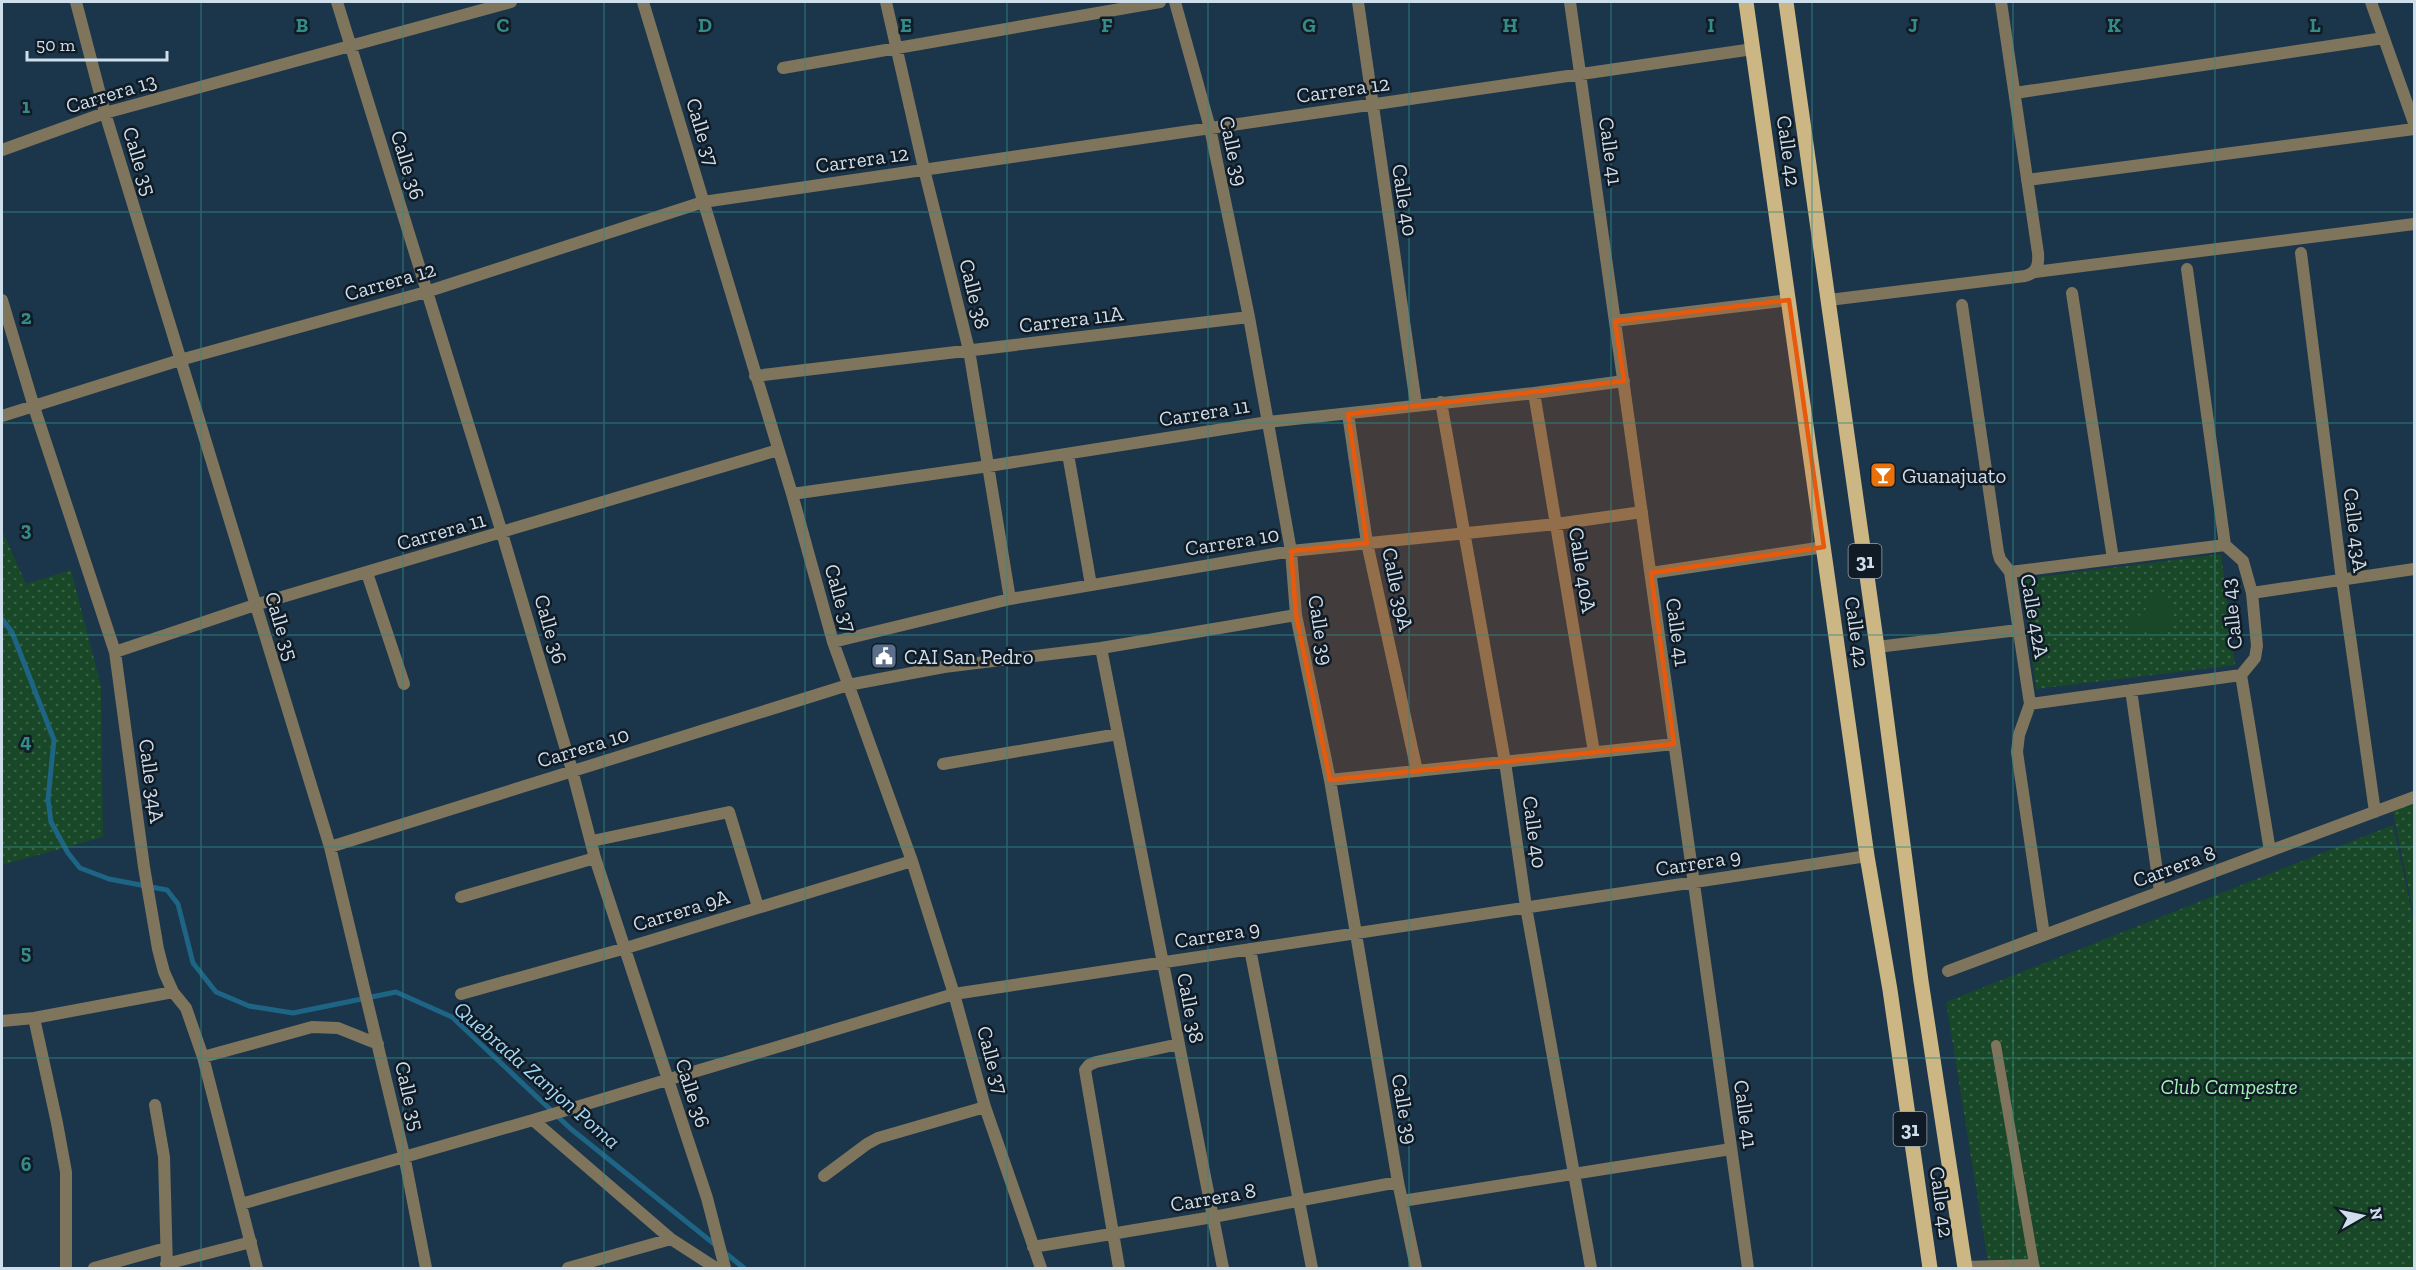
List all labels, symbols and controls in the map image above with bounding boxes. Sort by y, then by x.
text: B [296,13,308,37]
text: C [497,13,510,37]
text: D [698,13,712,37]
text: E [900,13,912,37]
text: F [1101,13,1113,37]
text: G [1302,13,1316,37]
text: H [1502,13,1518,37]
text: I [1707,13,1715,37]
text: J [1908,13,1918,37]
text: K [2107,13,2121,37]
text: L [2309,13,2321,37]
scale bar [27,24,166,62]
text: 50 m [36,34,76,56]
street label: Carrera 13 [63,67,159,119]
street label: Carrera 12 [1295,70,1391,108]
text: 1 [22,94,30,118]
street label: Calle 37 [681,95,725,169]
street label: Calle 39 [1214,114,1254,188]
street label: Calle 42 [1772,114,1806,188]
street label: Calle 41 [1594,115,1628,187]
street label: Calle 35 [118,124,162,198]
street label: Calle 36 [386,127,430,203]
street label: Carrera 12 [814,140,910,178]
street label: Calle 40 [1387,162,1423,238]
street label: Carrera 12 [341,256,439,306]
street label: Calle 38 [954,256,996,332]
street label: Carrera 11A [1017,300,1125,338]
text: 2 [21,305,32,329]
street label: Carrera 11 [1157,393,1251,431]
bar icon: Guanajuato [1868,460,1898,490]
place label: Guanajuato [1902,463,2006,489]
street label: Calle 43A [2338,486,2374,574]
street label: Carrera 11 [394,506,488,556]
text: 3 [21,517,32,541]
street label: Carrera 10 [1183,521,1281,561]
street label: Calle 40A [1564,525,1602,615]
road number: 31 [1848,544,1882,578]
street label: Calle 39A [1377,545,1419,633]
street label: Calle 37 [819,561,863,635]
street label: Calle 42A [2015,572,2055,661]
street label: Calle 43 [2215,577,2247,651]
street label: Calle 35 [260,589,304,663]
street label: Calle 36 [529,591,573,667]
street label: Calle 39 [1303,593,1339,667]
street label: Calle 42 [1840,595,1874,669]
street label: Calle 41 [1661,596,1695,668]
public building icon: CAI San Pedro [869,641,899,671]
place label: CAI San Pedro [904,644,1033,669]
street label: Carrera 10 [534,721,632,773]
text: 4 [20,729,32,753]
street label: Calle 34A [134,737,170,825]
street label: Calle 40 [1518,794,1552,870]
street label: Carrera 8 [2129,840,2219,892]
street label: Carrera 9 [1654,843,1742,881]
street label: Carrera 9A [630,883,733,937]
street label: Carrera 9 [1173,915,1261,953]
text: 5 [21,940,31,964]
street label: Calle 38 [1172,971,1210,1045]
water label: Quebrada Zanjon Poma [448,995,626,1155]
street label: Calle 37 [972,1023,1014,1097]
street label: Calle 36 [670,1055,716,1131]
street label: Calle 35 [390,1059,430,1133]
street label: Calle 39 [1387,1072,1423,1146]
park label: Club Campestre [2160,1074,2298,1099]
street label: Calle 41 [1729,1078,1763,1150]
road number: 31 [1894,1112,1926,1146]
text: 6 [21,1152,32,1176]
street label: Calle 42 [1925,1165,1959,1239]
street label: Carrera 8 [1168,1177,1258,1217]
north arrow [2332,1186,2392,1246]
text: N [2366,1206,2387,1221]

